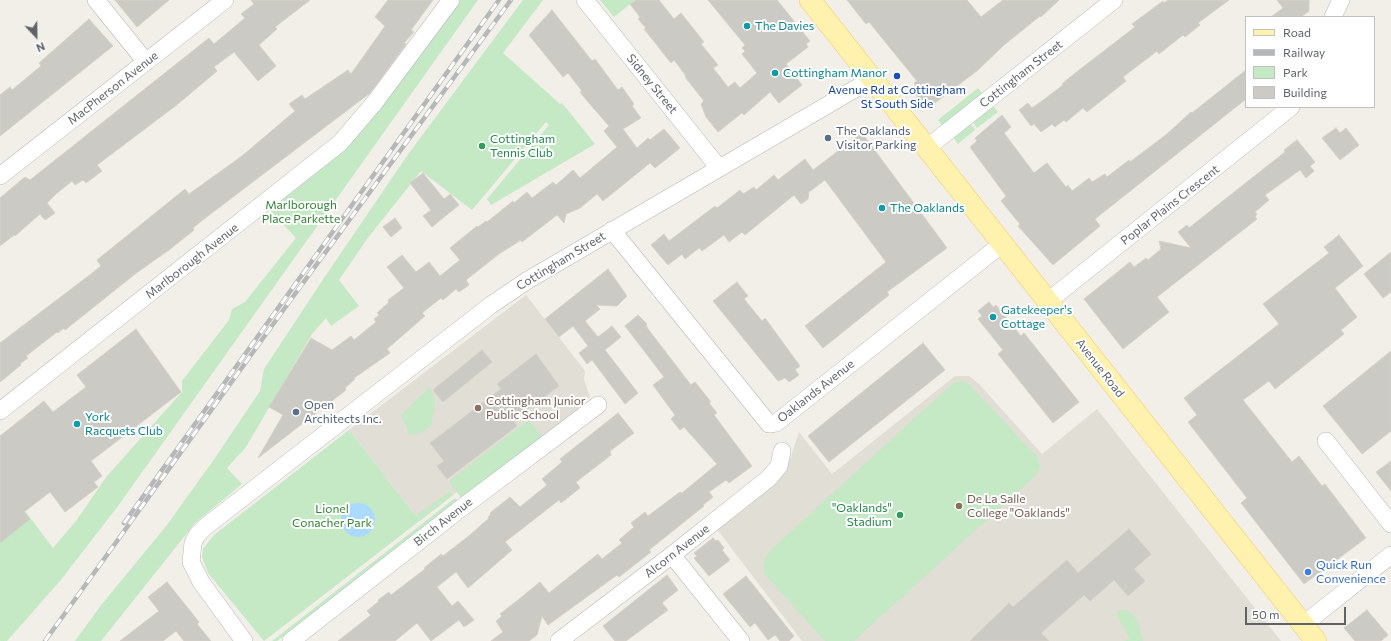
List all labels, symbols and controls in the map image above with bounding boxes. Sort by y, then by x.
north arrow [16,16,56,56]
legend [1245,16,1375,108]
place label: The Davies [755,19,814,33]
marker: The Davies [742,21,752,31]
text: Road [1283,25,1311,39]
street label: Cottingham Street [977,37,1065,111]
text: N [34,40,47,55]
text: Railway [1283,45,1325,59]
street label: MacPherson Avenue [65,48,161,128]
street label: Sidney Street [624,51,680,117]
text: Park [1283,65,1308,79]
place label: Cottingham Manor [783,66,887,80]
marker: Cottingham Manor [770,68,780,78]
marker: Avenue Rd at Cottingham St South Side [892,71,902,81]
place label: Avenue Rd at Cottingham St South Side [828,83,966,111]
text: Building [1283,85,1327,99]
place label: The Oaklands Visitor Parking [836,124,917,152]
place label: Cottingham Tennis Club [490,132,555,160]
marker: The Oaklands Visitor Parking [823,133,833,143]
marker: Cottingham Tennis Club [477,141,487,151]
street label: Poplar Plains Crescent [1118,162,1222,248]
park label: Marlborough Place Parkette [262,198,340,226]
place label: The Oaklands [890,201,964,215]
marker: The Oaklands [877,203,887,213]
street label: Marlborough Avenue [143,220,241,302]
street label: Cottingham Street [514,229,608,293]
place label: Gatekeeper's Cottage [1001,303,1072,331]
marker: Gatekeeper's Cottage [988,312,998,322]
street label: Avenue Road [1073,336,1127,400]
street label: Oaklands Avenue [775,357,857,425]
place label: Cottingham Junior Public School [486,394,586,422]
place label: Open Architects Inc. [304,398,382,426]
marker: Cottingham Junior Public School [473,403,483,413]
marker: Open Architects Inc. [291,407,301,417]
place label: York Racquets Club [85,410,163,438]
marker: York Racquets Club [72,419,82,429]
place label: De La Salle College "Oaklands" [967,492,1070,520]
street label: Birch Avenue [411,495,475,549]
place label: "Oaklands" Stadium [832,501,892,529]
marker: De La Salle College "Oaklands" [954,501,964,511]
park label: Lionel Conacher Park [292,502,372,530]
marker: "Oaklands" Stadium [895,510,905,520]
street label: Alcorn Avenue [642,521,712,581]
place label: Quick Run Convenience [1316,558,1386,586]
marker: Quick Run Convenience [1303,567,1313,577]
scale bar [1247,599,1348,625]
text: 50 m [1252,607,1280,621]

